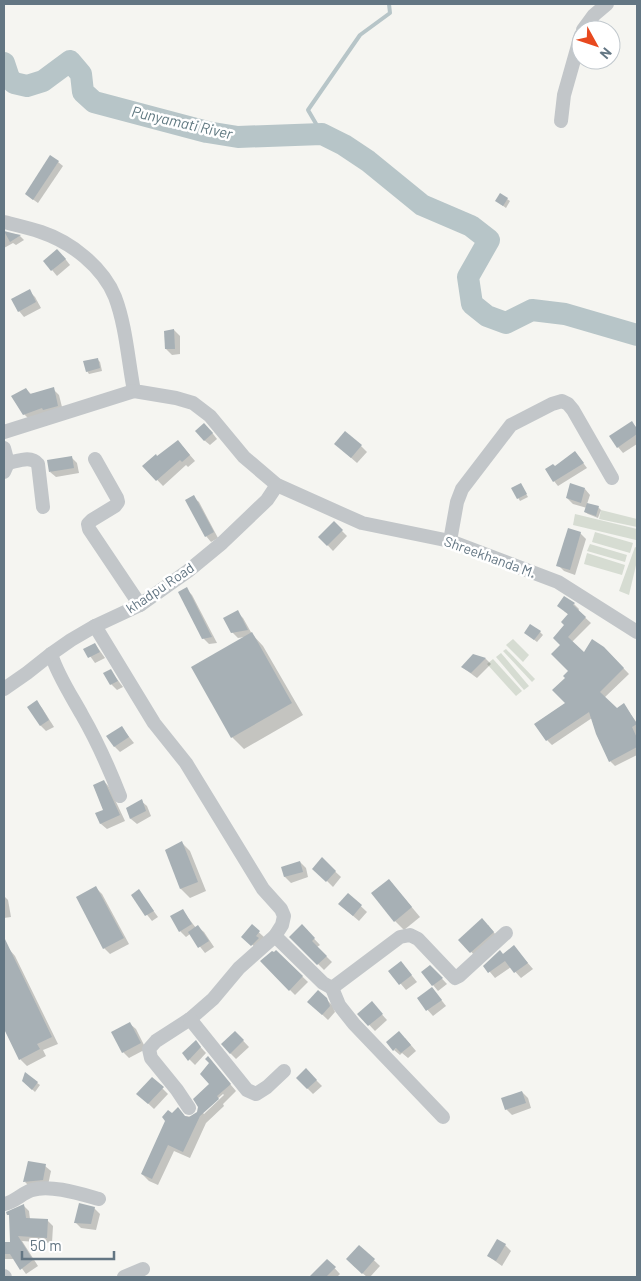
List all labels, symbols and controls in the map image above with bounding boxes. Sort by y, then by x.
north arrow [571,20,621,70]
text: N [597,45,616,63]
water label: Punyamati River [130,102,235,142]
street label: Shreekhanda M. [442,532,538,581]
street label: khadpu Road [122,559,197,617]
scale bar [22,1228,115,1260]
text: 50 m [30,1236,62,1254]

